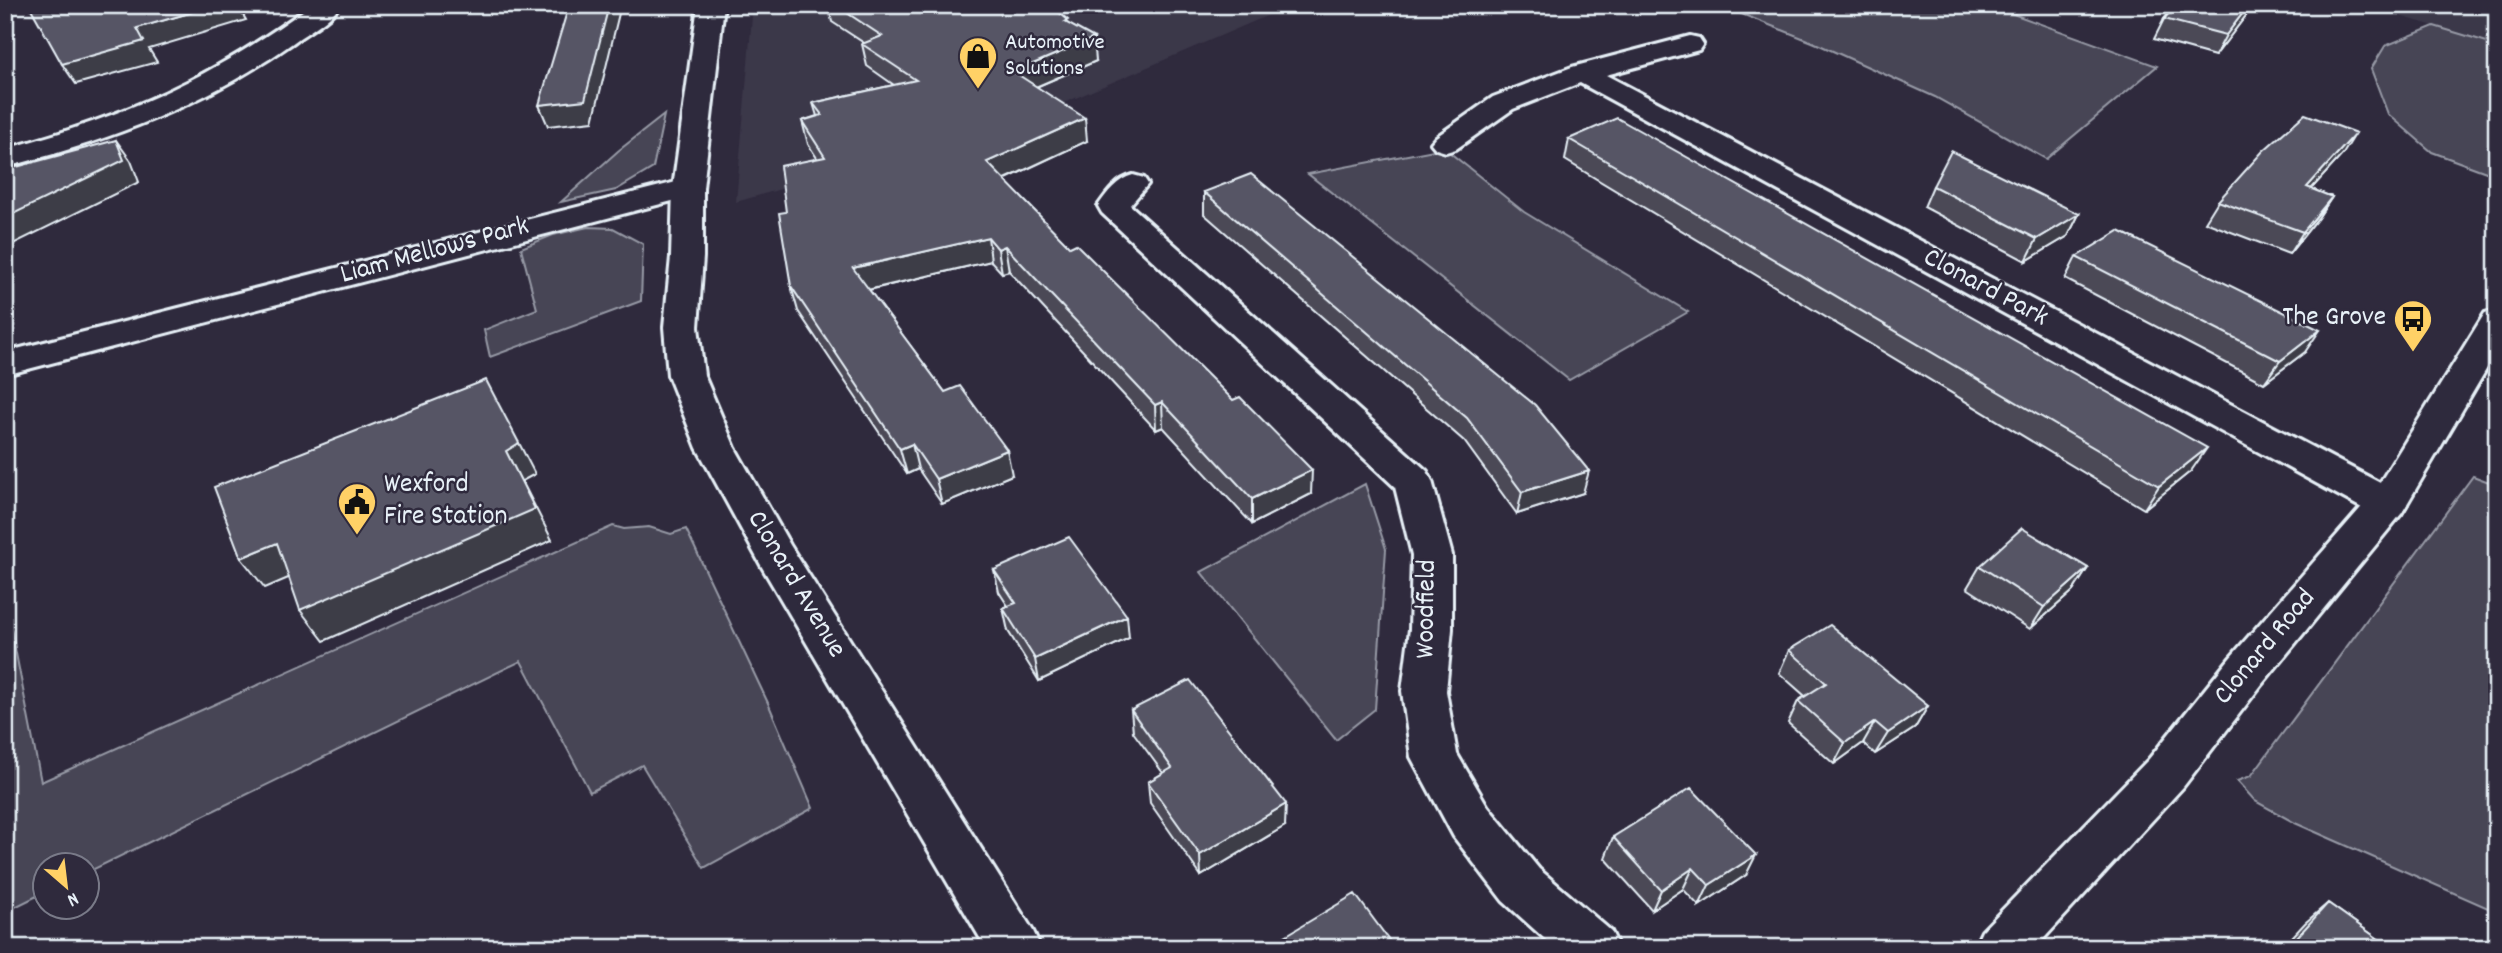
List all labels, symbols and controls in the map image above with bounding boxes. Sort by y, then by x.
place label: Automotive Solutions [1005,27,1105,86]
shop icon: Automotive Solutions [957,35,999,90]
street label: Liam Mellows Park [336,208,534,296]
street label: Clonard Park [1915,239,2055,339]
bus stop icon: The Grove [2392,298,2434,353]
place label: The Grove [2282,299,2386,339]
place label: Wexford Fire Station [384,466,507,538]
public building icon: Wexford Fire Station [336,481,378,536]
street label: Clonard Avenue [735,504,855,666]
street label: Woodfield [1407,559,1449,659]
street label: Clonard Road [2205,581,2327,715]
north arrow [32,852,102,922]
text: N [62,884,83,912]

